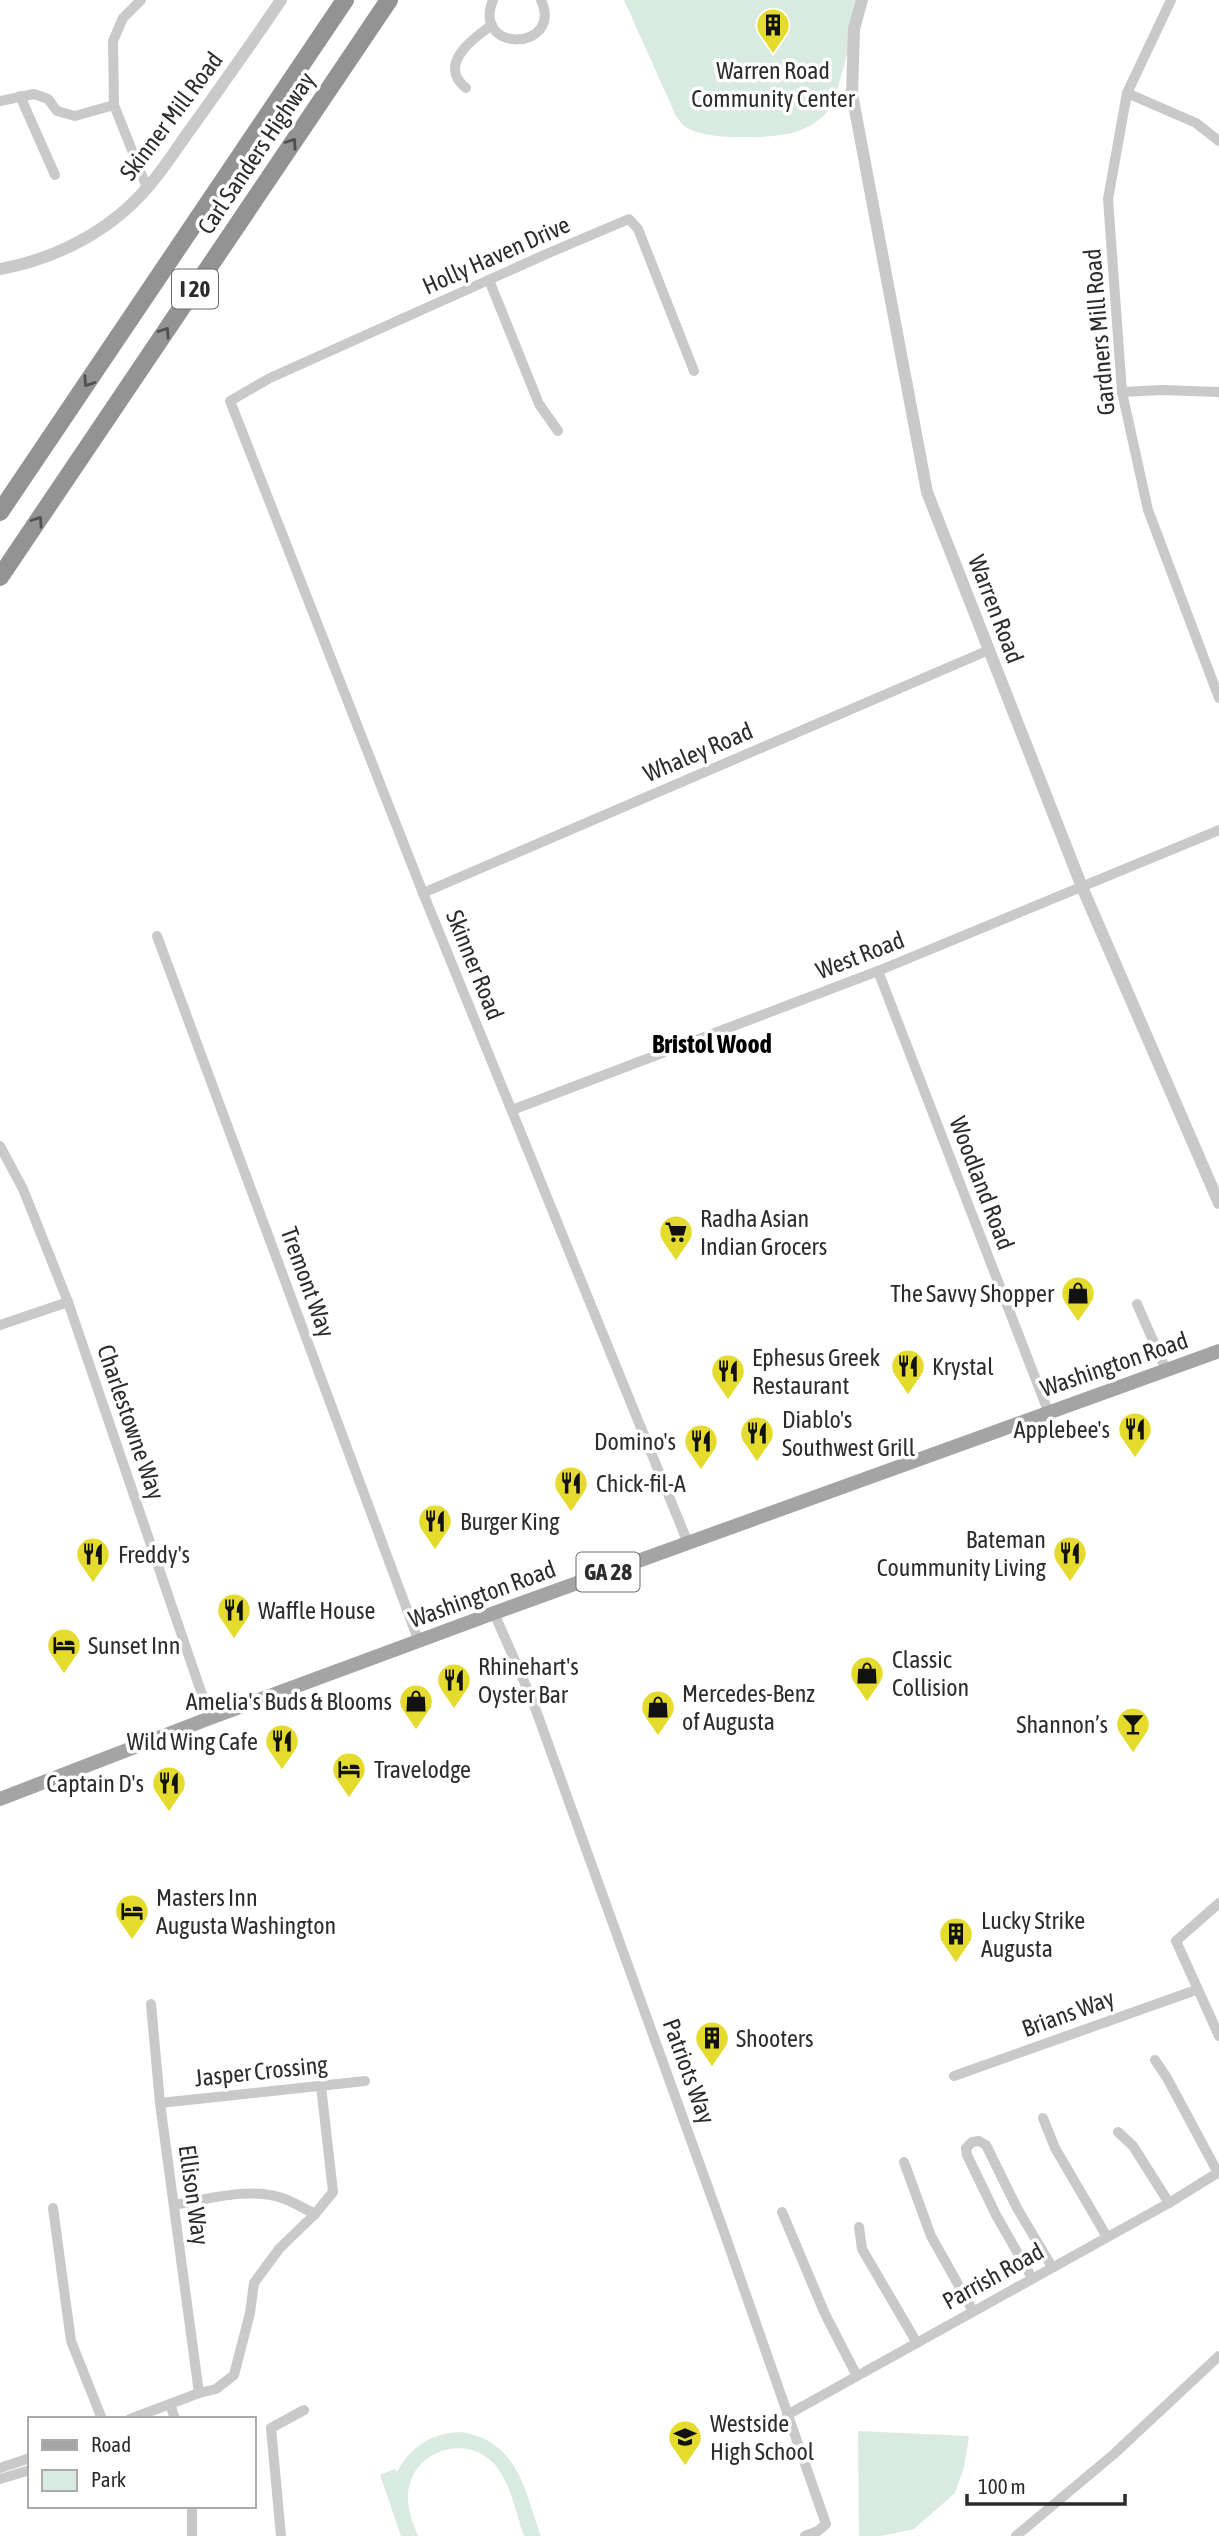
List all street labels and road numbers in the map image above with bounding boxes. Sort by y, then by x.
street label: Skinner Mill Road [114,47,228,185]
street label: Carl Sanders Highway [192,67,320,239]
street label: Holly Haven Drive [418,211,574,299]
street label: Gardners Mill Road [1078,248,1120,416]
road number: I 20 [172,270,218,308]
street label: Warren Road [963,551,1029,667]
street label: Whaley Road [639,717,757,787]
street label: Skinner Road [441,906,509,1024]
street label: West Road [812,926,908,984]
street label: Woodland Road [944,1113,1020,1253]
street label: Tremont Way [276,1223,340,1341]
street label: Washington Road [1037,1326,1191,1402]
street label: Charlestowne Way [92,1341,170,1503]
road number: GA 28 [576,1553,640,1592]
street label: Washington Road [405,1555,559,1633]
street label: Brians Way [1018,1984,1118,2042]
street label: Patriots Way [658,2015,720,2127]
street label: Jasper Crossing [193,2051,329,2091]
street label: Ellison Way [174,2143,214,2247]
street label: Parrish Road [938,2237,1048,2315]

